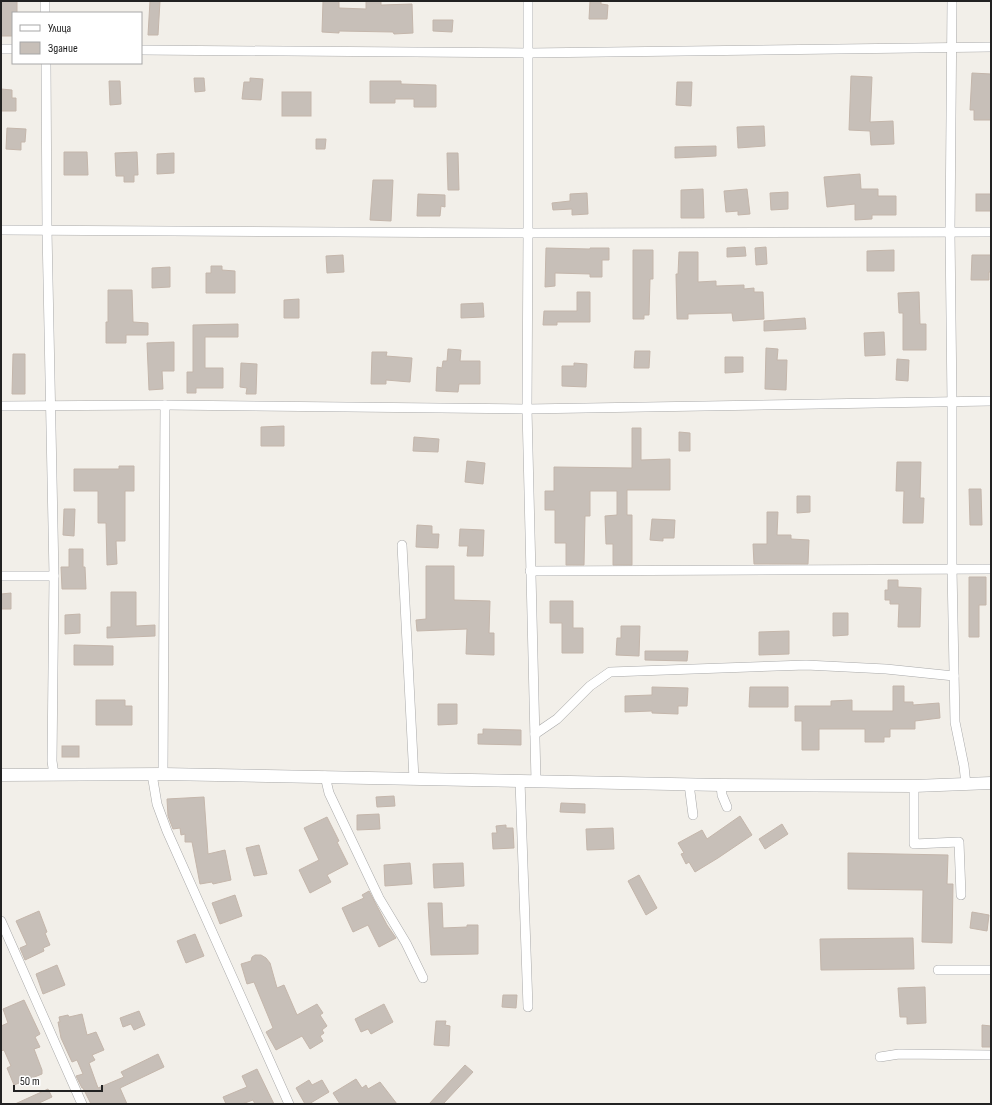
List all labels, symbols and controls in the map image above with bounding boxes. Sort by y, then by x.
legend [12,12,142,64]
text: Улица [48,21,72,36]
text: Здание [48,41,78,56]
scale bar [14,1067,102,1093]
text: 50 m [20,1074,40,1089]

